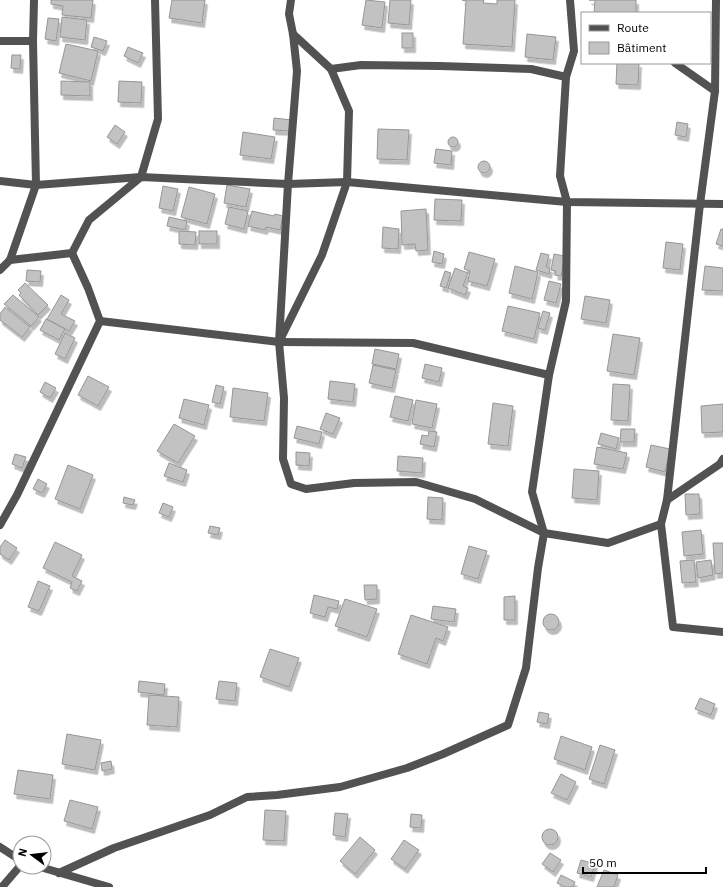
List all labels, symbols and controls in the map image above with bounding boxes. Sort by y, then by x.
legend [581,12,711,64]
text: Route [617,20,649,35]
text: Bâtiment [617,40,667,55]
north arrow [12,835,52,875]
text: N [15,847,30,858]
scale bar [583,849,706,875]
text: 50 m [589,855,617,870]

